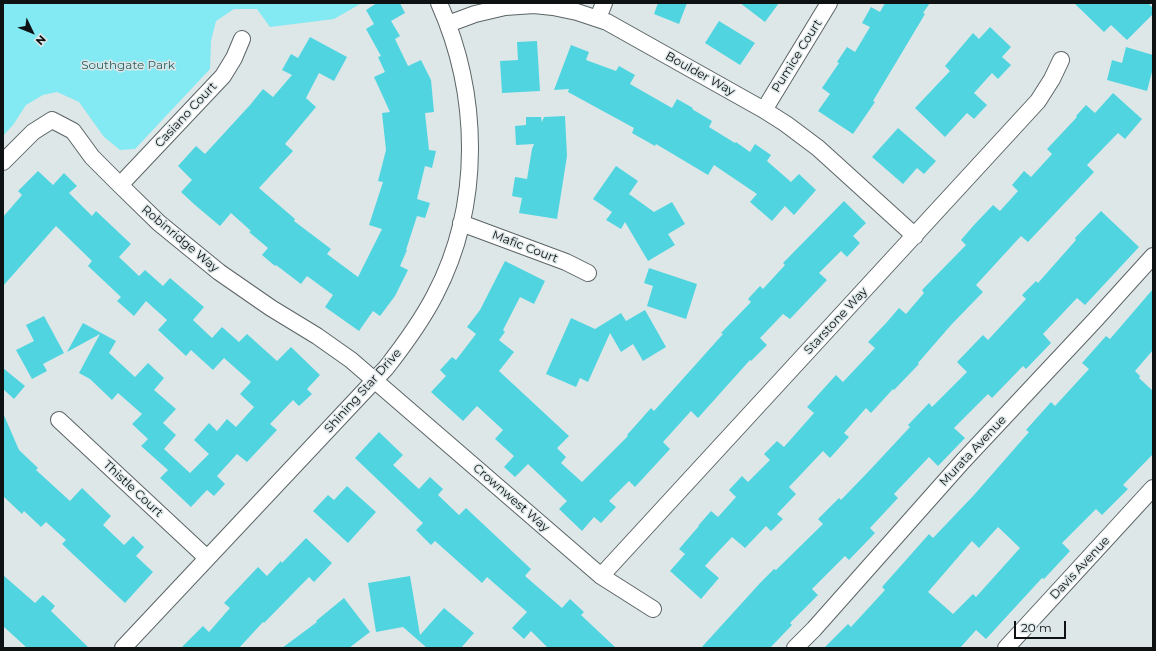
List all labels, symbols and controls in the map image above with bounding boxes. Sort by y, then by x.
north arrow [12,12,52,52]
street label: Pumice Court [769,17,825,95]
text: N [33,32,49,48]
street label: Boulder Way [663,49,737,99]
park label: Southgate Park [81,58,175,72]
street label: Casiano Court [152,79,220,151]
street label: Robinridge Way [138,203,222,275]
street label: Mafic Court [490,228,560,266]
street label: Starstone Way [801,284,871,358]
street label: Shining Star Drive [322,346,404,436]
street label: Murata Avenue [937,413,1009,489]
street label: Thistle Court [100,458,166,520]
street label: Crownwest Way [470,461,552,535]
street label: Davis Avenue [1047,534,1113,602]
scale bar [1016,613,1068,639]
text: 20 m [1021,620,1052,635]

